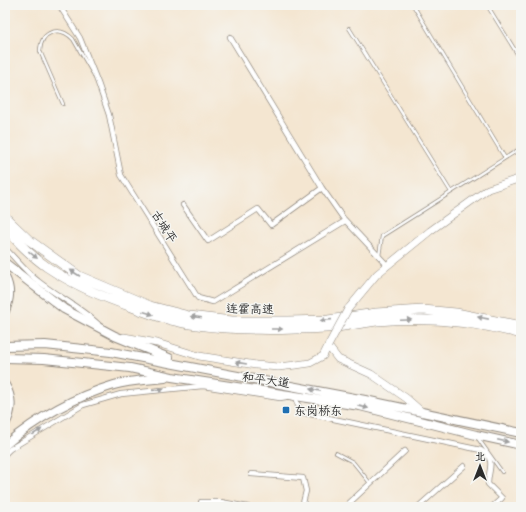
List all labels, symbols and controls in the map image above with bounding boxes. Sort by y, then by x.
street label: 古城平 [148,206,182,246]
one-way arrow [28,251,38,260]
one-way arrow [69,269,81,276]
street label: 连霍高速 [226,299,274,317]
one-way arrow [143,310,155,316]
one-way arrow [190,314,202,320]
one-way arrow [477,314,489,320]
one-way arrow [320,316,332,323]
one-way arrow [400,316,412,323]
one-way arrow [271,326,284,332]
one-way arrow [235,360,247,366]
street label: 和平大道 [241,367,291,391]
one-way arrow [152,387,164,394]
one-way arrow [309,387,321,393]
place label: 东岗桥东 [294,401,342,419]
one-way arrow [357,404,369,410]
marker: 东岗桥东 [281,405,291,415]
one-way arrow [32,428,42,436]
one-way arrow [496,439,509,445]
north arrow [460,446,500,486]
text: 北 [475,447,486,464]

